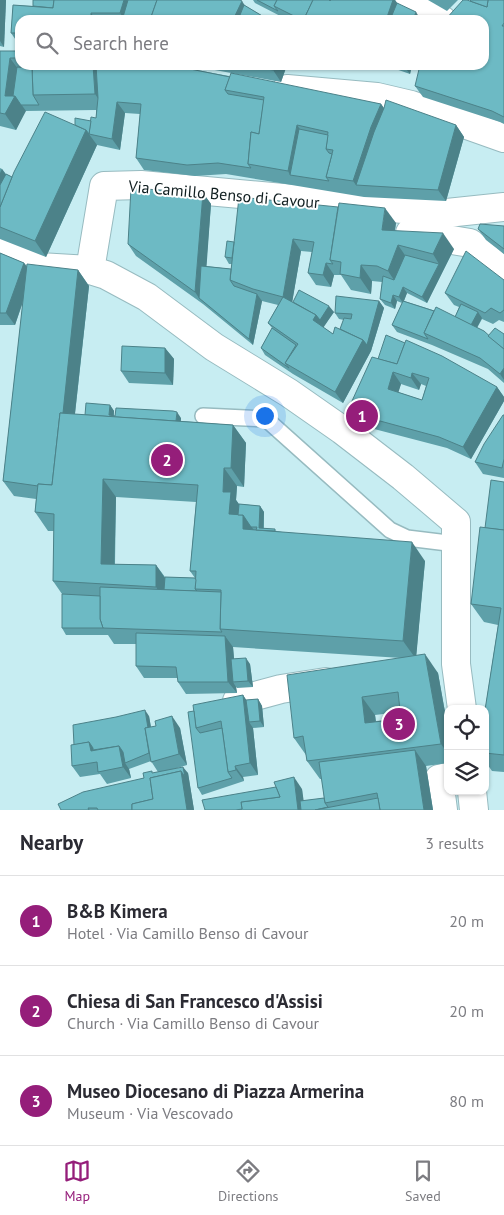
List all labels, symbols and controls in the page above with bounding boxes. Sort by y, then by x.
search box [15,15,489,70]
icon: search [33,29,61,57]
text: Search here [73,31,169,55]
street label: Via Camillo Benso di Cavour [127,176,321,212]
pin: 1 [346,397,378,435]
your location [252,403,278,429]
pin: 2 [151,441,183,479]
pin: 3 [383,705,415,743]
map controls [444,705,489,795]
button: locate [444,705,489,750]
button: layers [444,750,489,795]
text: Nearby [20,829,83,856]
text: 3 results [425,833,484,853]
text: B&B Kimera [67,899,168,923]
text: 1 [31,911,41,931]
text: 20 m [449,911,484,931]
text: Hotel · Via Camillo Benso di Cavour [67,923,309,943]
text: Chiesa di San Francesco d'Assisi [67,989,323,1013]
text: 2 [31,1001,41,1021]
text: 20 m [449,1001,484,1021]
text: Church · Via Camillo Benso di Cavour [67,1013,319,1033]
text: Museo Diocesano di Piazza Armerina [67,1079,364,1103]
text: 3 [31,1091,41,1111]
text: 80 m [449,1091,484,1111]
text: Museum · Via Vescovado [67,1103,233,1123]
tab: Map [63,1157,91,1205]
tab: Directions [218,1157,278,1205]
tab: Saved [405,1157,441,1205]

